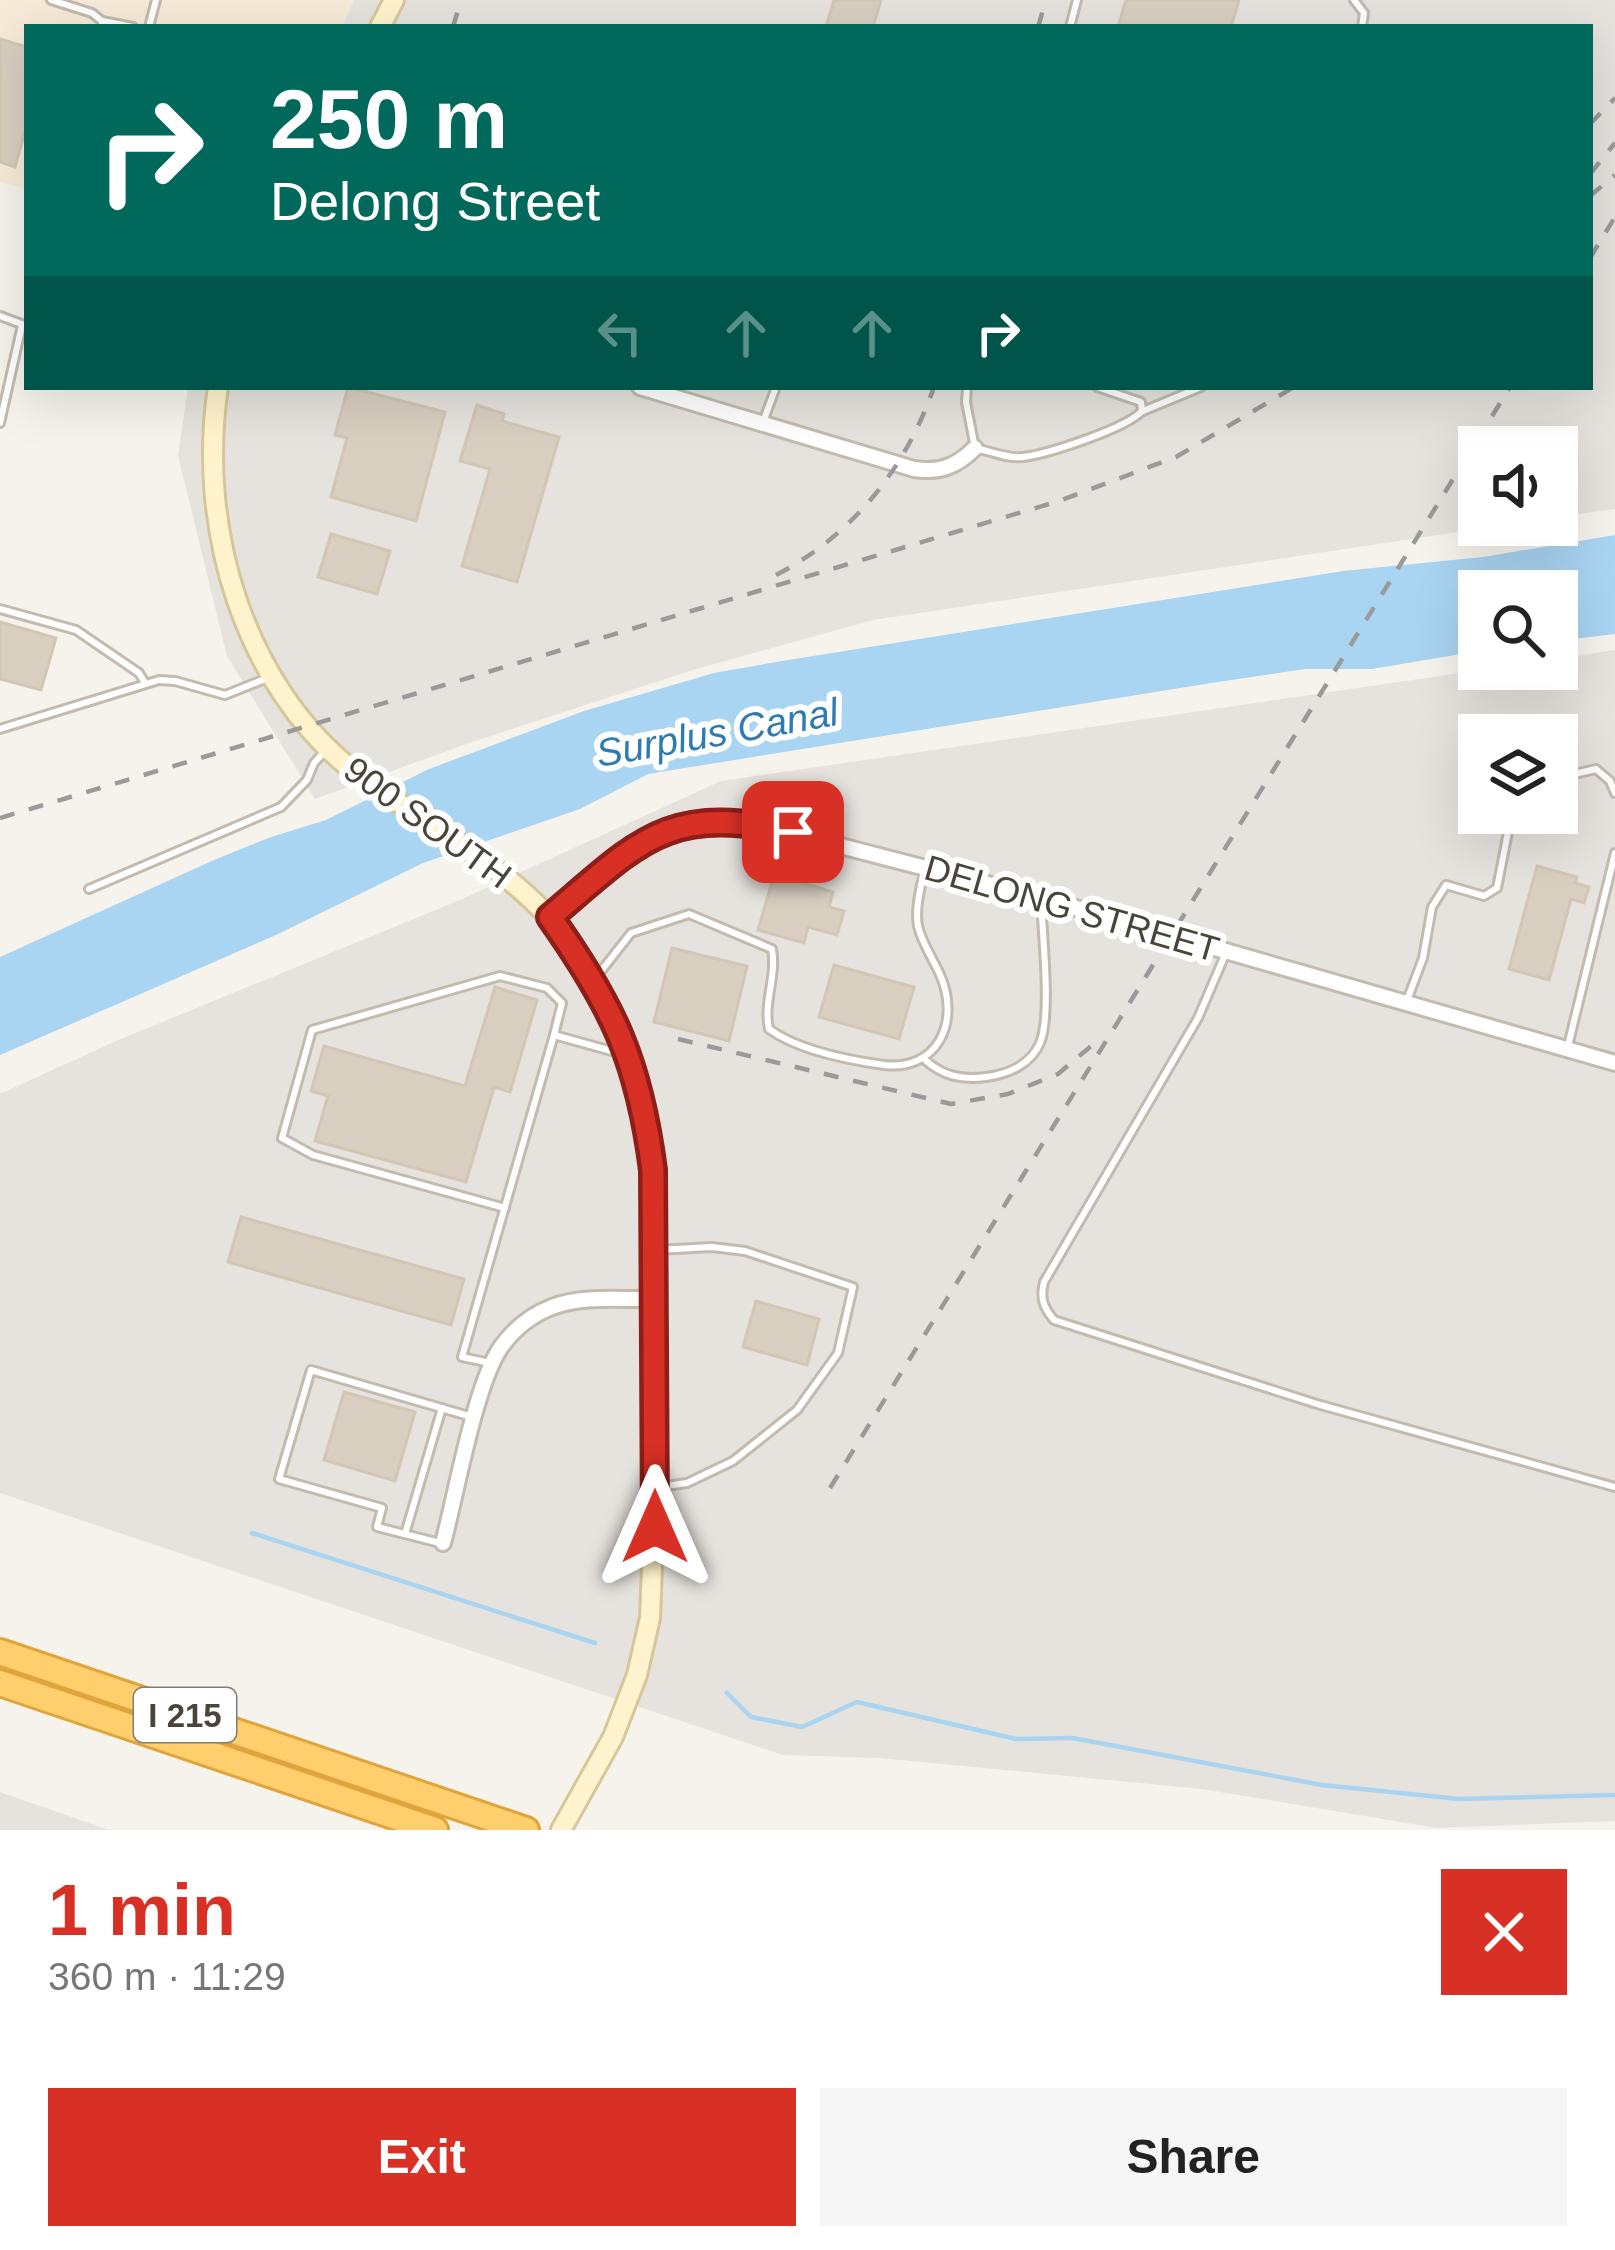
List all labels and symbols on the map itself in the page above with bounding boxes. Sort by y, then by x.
water label: Surplus Canal [593,690,843,775]
street label: 900 SOUTH [336,748,519,897]
pin [742,781,844,883]
street label: DELONG STREET [920,847,1224,970]
position arrow [592,1464,718,1590]
road number: I 215 [134,1688,236,1742]

